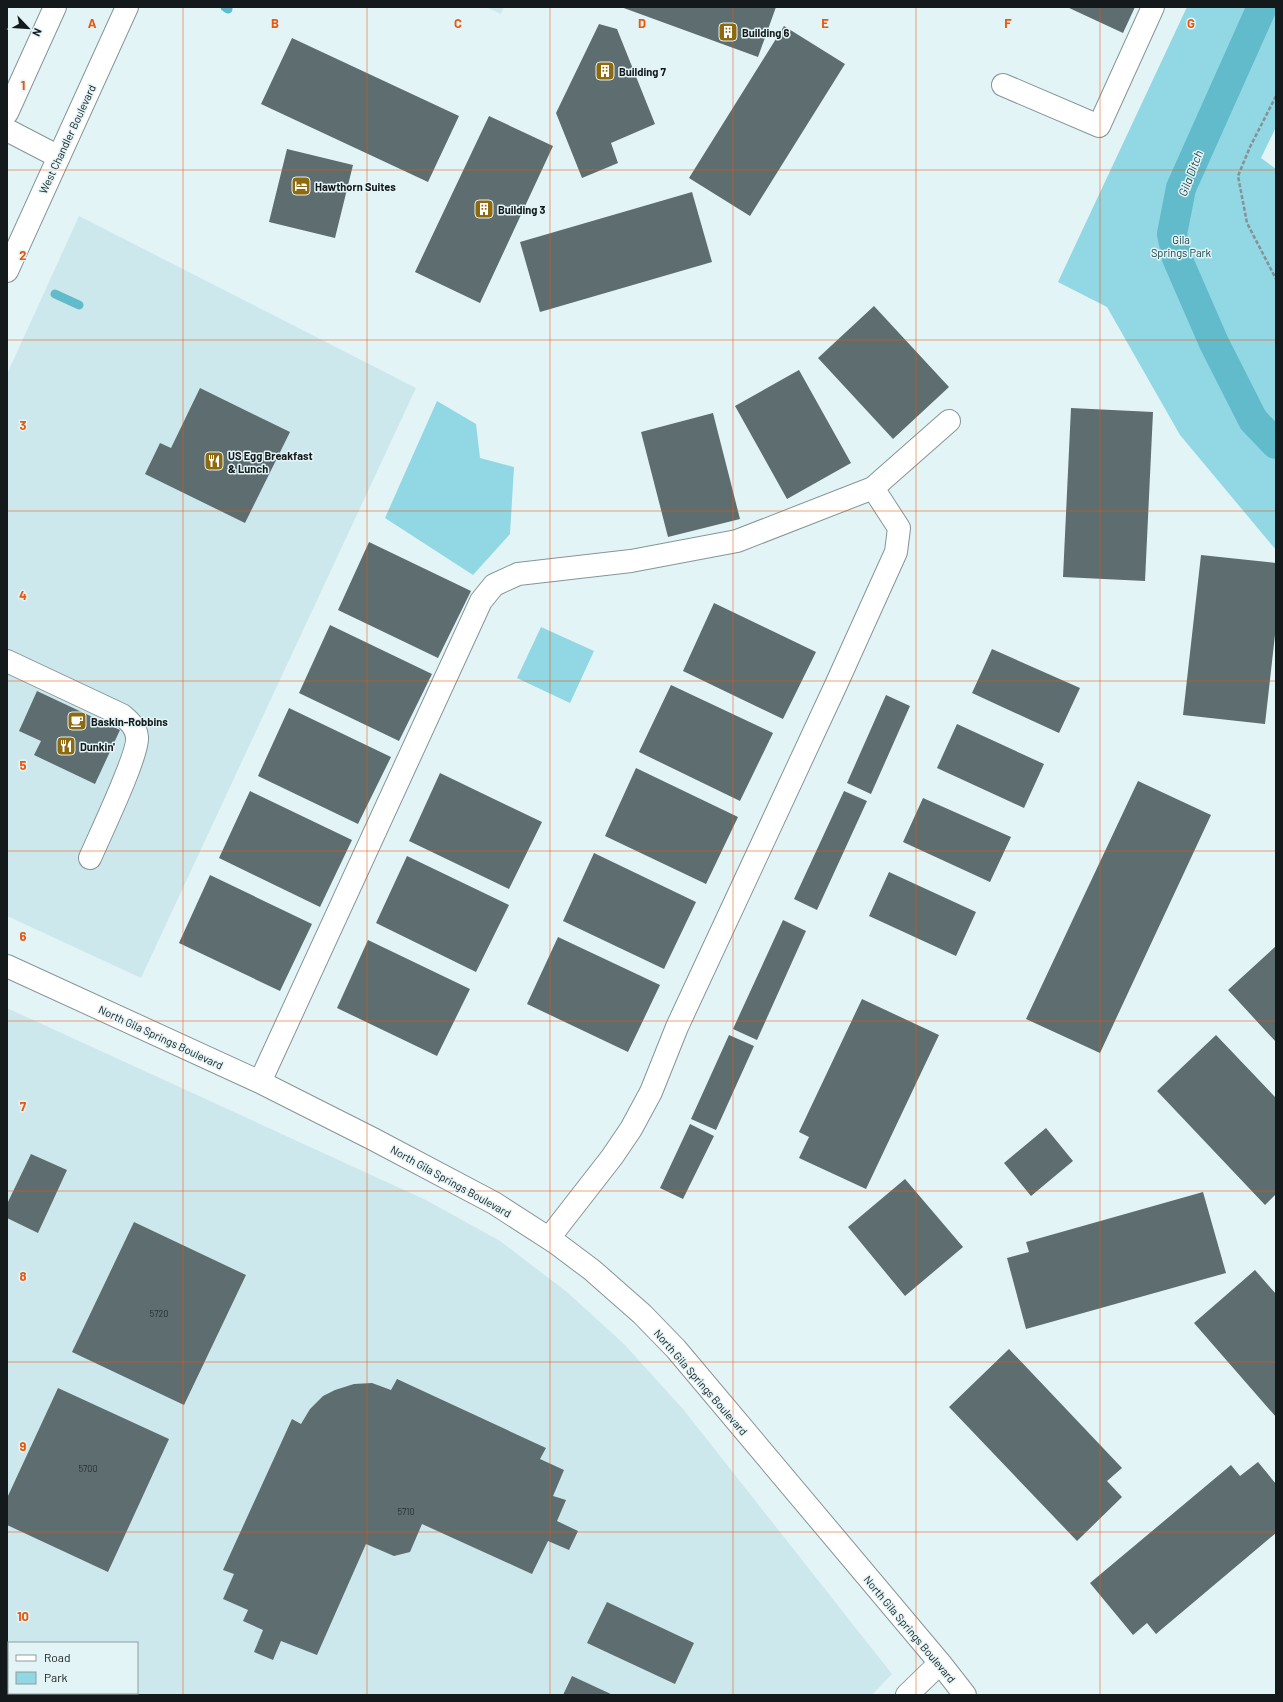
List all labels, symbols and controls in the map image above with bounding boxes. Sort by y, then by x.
north arrow [8,8,48,48]
text: A [88,15,97,31]
text: B [271,15,279,31]
text: C [454,15,462,31]
text: D [638,15,646,31]
text: E [821,15,829,31]
text: F [1004,15,1012,31]
text: G [1187,15,1195,31]
building icon: Building 6 [717,21,739,43]
text: N [30,26,45,39]
place label: Building 6 [742,26,790,39]
building icon: Building 7 [594,60,616,82]
place label: Building 7 [619,65,667,78]
text: 1 [21,77,25,93]
street label: West Chandler Boulevard [36,82,98,196]
water label: Gila Ditch [1175,148,1205,198]
hotel icon: Hawthorn Suites [290,175,312,197]
place label: Hawthorn Suites [315,180,396,193]
building icon: Building 3 [473,198,495,220]
place label: Building 3 [498,203,546,216]
park label: Gila Springs Park [1151,233,1212,259]
text: 2 [19,247,27,263]
text: 3 [19,417,27,433]
place label: US Egg Breakfast & Lunch [228,449,313,475]
restaurant icon: US Egg Breakfast & Lunch [203,450,225,472]
text: 4 [19,587,27,603]
cafe icon: Baskin-Robbins [66,710,88,732]
place label: Baskin-Robbins [91,715,168,728]
restaurant icon: Dunkin' [55,735,77,757]
place label: Dunkin' [80,740,115,753]
text: 5 [19,757,27,773]
text: 6 [20,928,27,944]
street label: North Gila Springs Boulevard [97,1002,225,1072]
text: 7 [20,1098,27,1114]
street label: North Gila Springs Boulevard [388,1142,514,1220]
text: 8 [19,1268,27,1284]
house number: 5720 [150,1308,168,1319]
street label: North Gila Springs Boulevard [652,1326,750,1438]
text: 9 [20,1438,27,1454]
house number: 5700 [78,1463,98,1474]
house number: 5710 [397,1506,415,1517]
street label: North Gila Springs Boulevard [861,1573,959,1685]
text: 10 [17,1608,29,1624]
legend [8,1642,138,1694]
text: Road [44,1650,71,1664]
text: Park [44,1670,68,1684]

